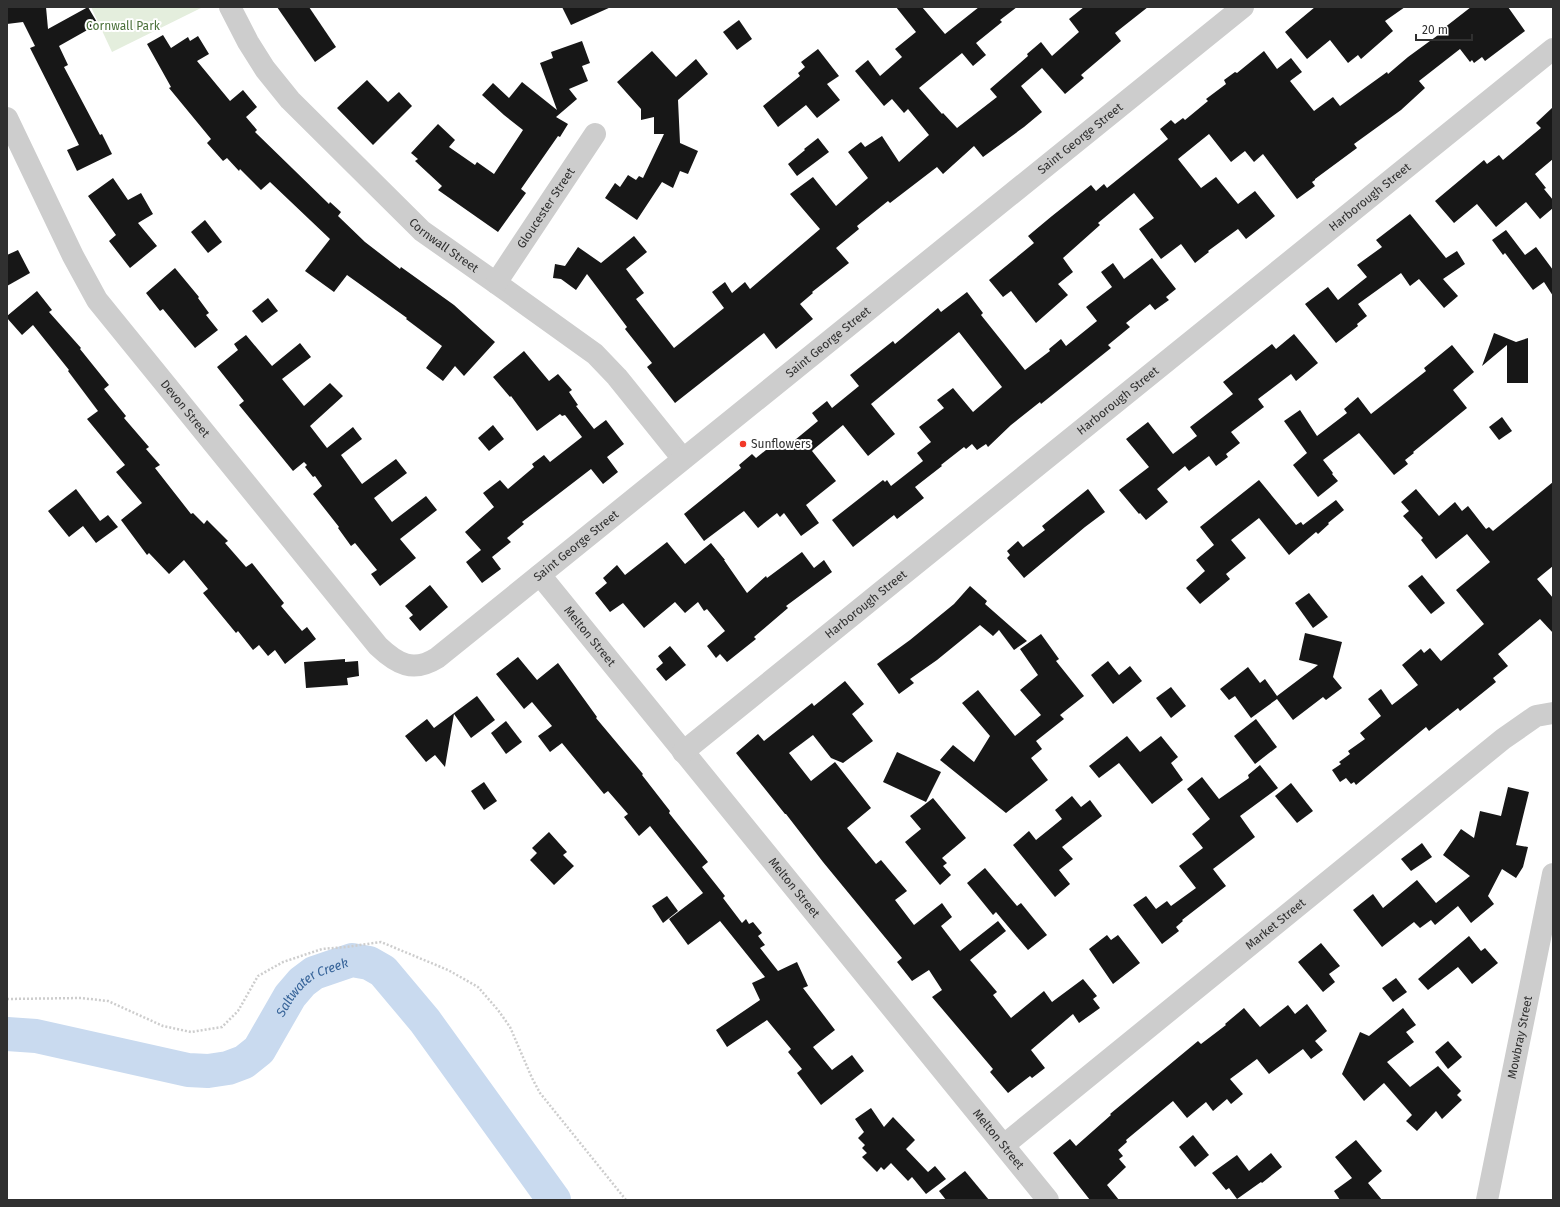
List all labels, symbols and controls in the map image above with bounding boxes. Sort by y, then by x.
scale bar [1416,16,1472,42]
park label: Cornwall Park [86,19,161,33]
text: 20 m [1422,23,1448,37]
street label: Saint George Street [1035,100,1126,177]
street label: Harborough Street [1326,159,1414,234]
street label: Gloucester Street [514,165,578,251]
street label: Cornwall Street [406,215,482,276]
street label: Saint George Street [783,303,874,381]
street label: Harborough Street [1074,363,1162,438]
street label: Devon Street [158,377,213,441]
place label: Sunflowers [751,437,811,451]
marker: Sunflowers [738,439,748,449]
street label: Saint George Street [531,507,622,584]
street label: Harborough Street [822,567,910,641]
street label: Melton Street [561,603,619,670]
street label: Melton Street [766,855,823,921]
street label: Market Street [1243,895,1309,953]
water label: Saltwater Creek [272,955,350,1020]
street label: Mowbray Street [1505,994,1535,1080]
street label: Melton Street [970,1106,1028,1173]

